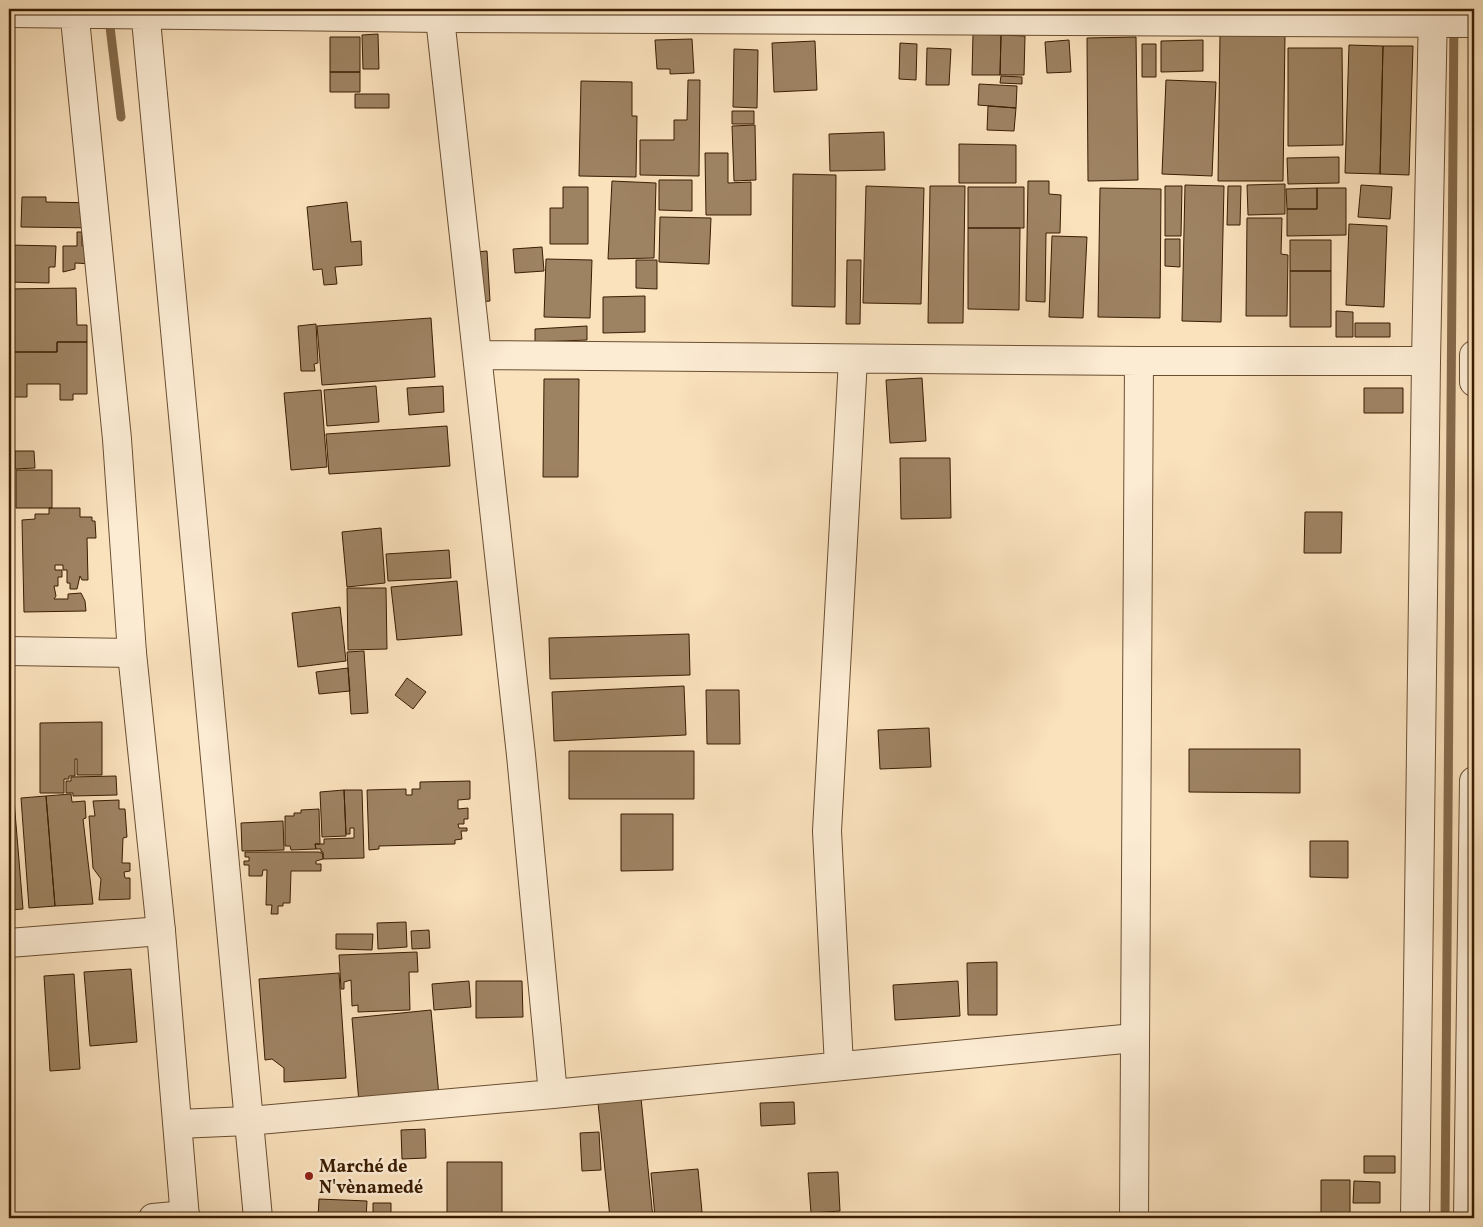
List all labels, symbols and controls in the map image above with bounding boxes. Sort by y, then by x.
place label: Marché de N'vènamedé [319,1155,423,1201]
marker: Marché de N'vènamedé [303,1170,315,1182]

